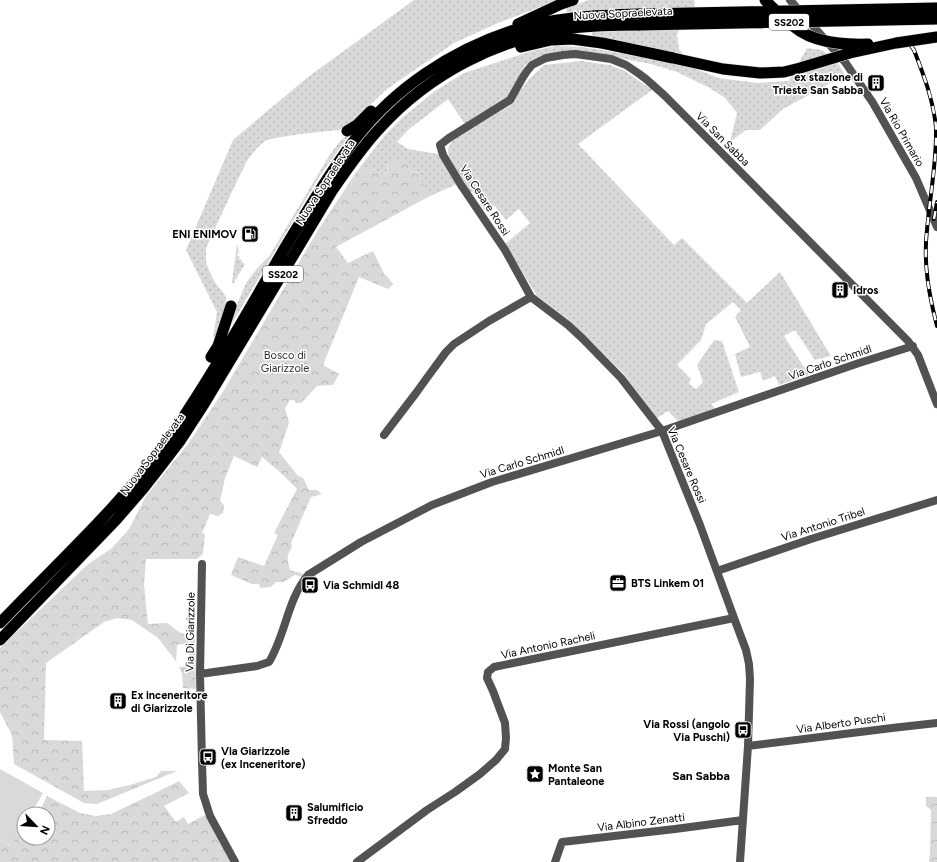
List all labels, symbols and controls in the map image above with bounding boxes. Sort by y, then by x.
street label: Nuova Sopraelevata [573,4,673,23]
road number: SS202 [769,14,809,30]
place label: ex stazione di Trieste San Sabba [773,71,863,97]
building icon: ex stazione di Trieste San Sabba [866,73,886,93]
street label: Via Rio Primario [877,96,927,169]
street label: Via San Sabba [693,110,752,169]
street label: Nuova Sopraelevata [293,137,358,227]
street label: Via Cesare Rossi [457,162,512,238]
fuel station icon: ENI ENIMOV [240,224,260,244]
place label: ENI ENIMOV [172,228,237,241]
road number: SS202 [263,266,303,282]
building icon: Idros [830,280,850,300]
place label: Idros [853,284,878,297]
street label: Via Carlo Schmidl [787,342,873,383]
park label: Bosco di Giarizzole [261,349,309,375]
street label: Nuova Sopraelevata [117,411,187,498]
street label: Via Cesare Rossi [665,425,708,505]
street label: Via Carlo Schmidl [479,444,566,481]
street label: Via Antonio Tribel [780,505,867,544]
office icon: BTS Linkem 01 [608,573,628,593]
bus stop icon: Via Schmidl 48 [300,575,320,595]
place label: BTS Linkem 01 [631,577,704,590]
place label: Via Schmidl 48 [323,579,400,592]
street label: Via Di Giarizzole [183,592,198,672]
street label: Via Antonio Racheli [500,629,596,662]
place label: Ex inceneritore di Giarizzole [131,689,208,715]
building icon: Ex inceneritore di Giarizzole [108,691,128,711]
street label: Via Alberto Puschi [796,711,887,736]
place label: Via Rossi (angolo Via Puschi) [643,718,731,744]
bus stop icon: Via Rossi (angolo Via Puschi) [733,720,753,740]
place label: Via Giarizzole (ex Inceneritore) [221,745,305,771]
bus stop icon: Via Giarizzole (ex Inceneritore) [198,747,218,767]
place label: Monte San Pantaleone [548,762,604,788]
place icon: Monte San Pantaleone [525,764,545,784]
district label: San Sabba [672,769,730,783]
place label: Salumificio Sfreddo [307,801,364,827]
building icon: Salumificio Sfreddo [284,803,304,823]
north arrow [16,806,56,846]
street label: Via Albino Zenatti [596,811,686,834]
text: N [37,823,52,837]

